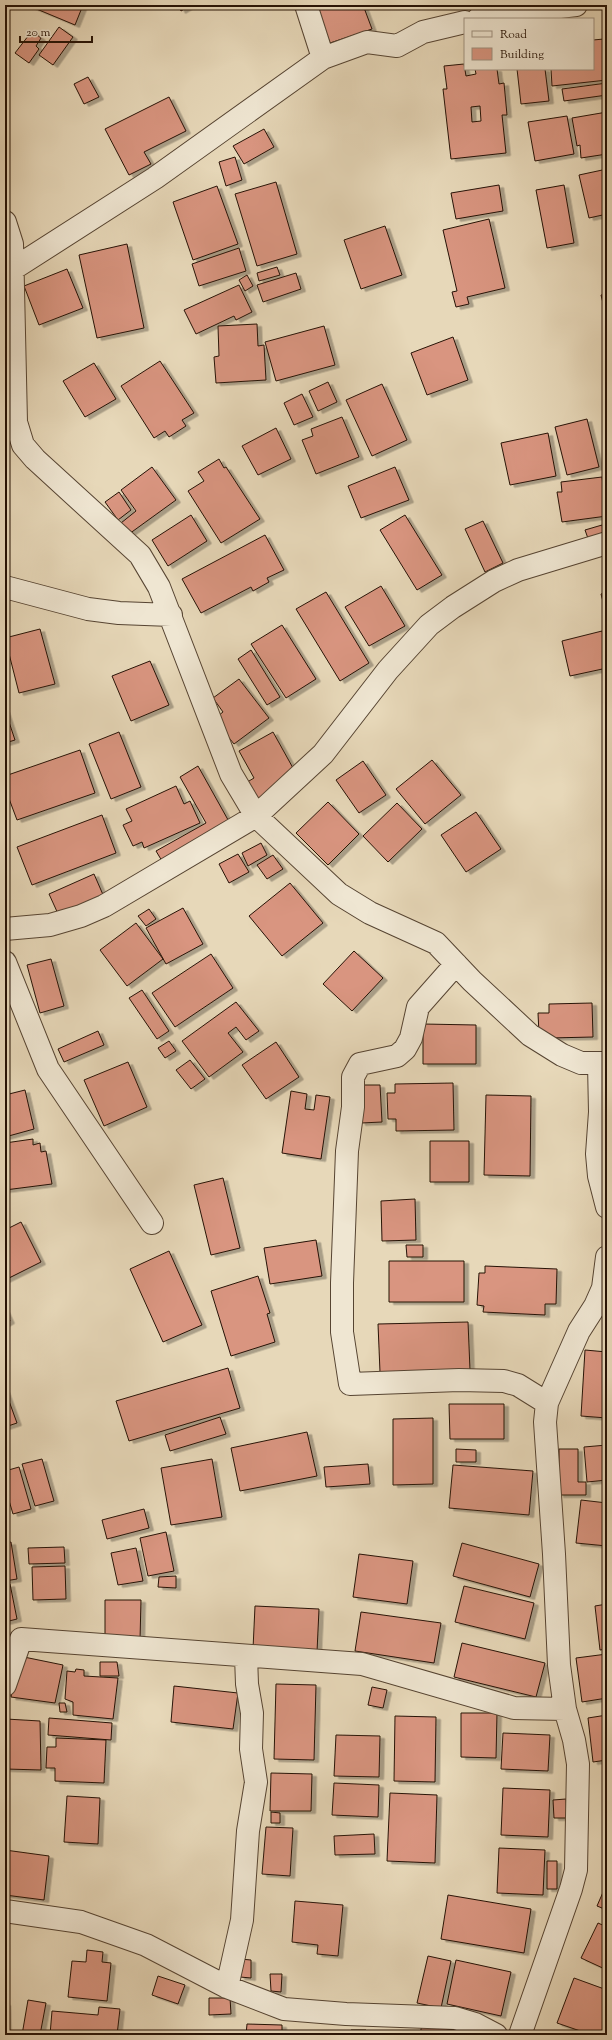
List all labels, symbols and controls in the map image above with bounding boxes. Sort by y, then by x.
scale bar [20,18,92,44]
legend [464,18,594,70]
text: 20 m [26,24,51,42]
text: Road [500,26,527,44]
text: Building [500,46,544,64]

